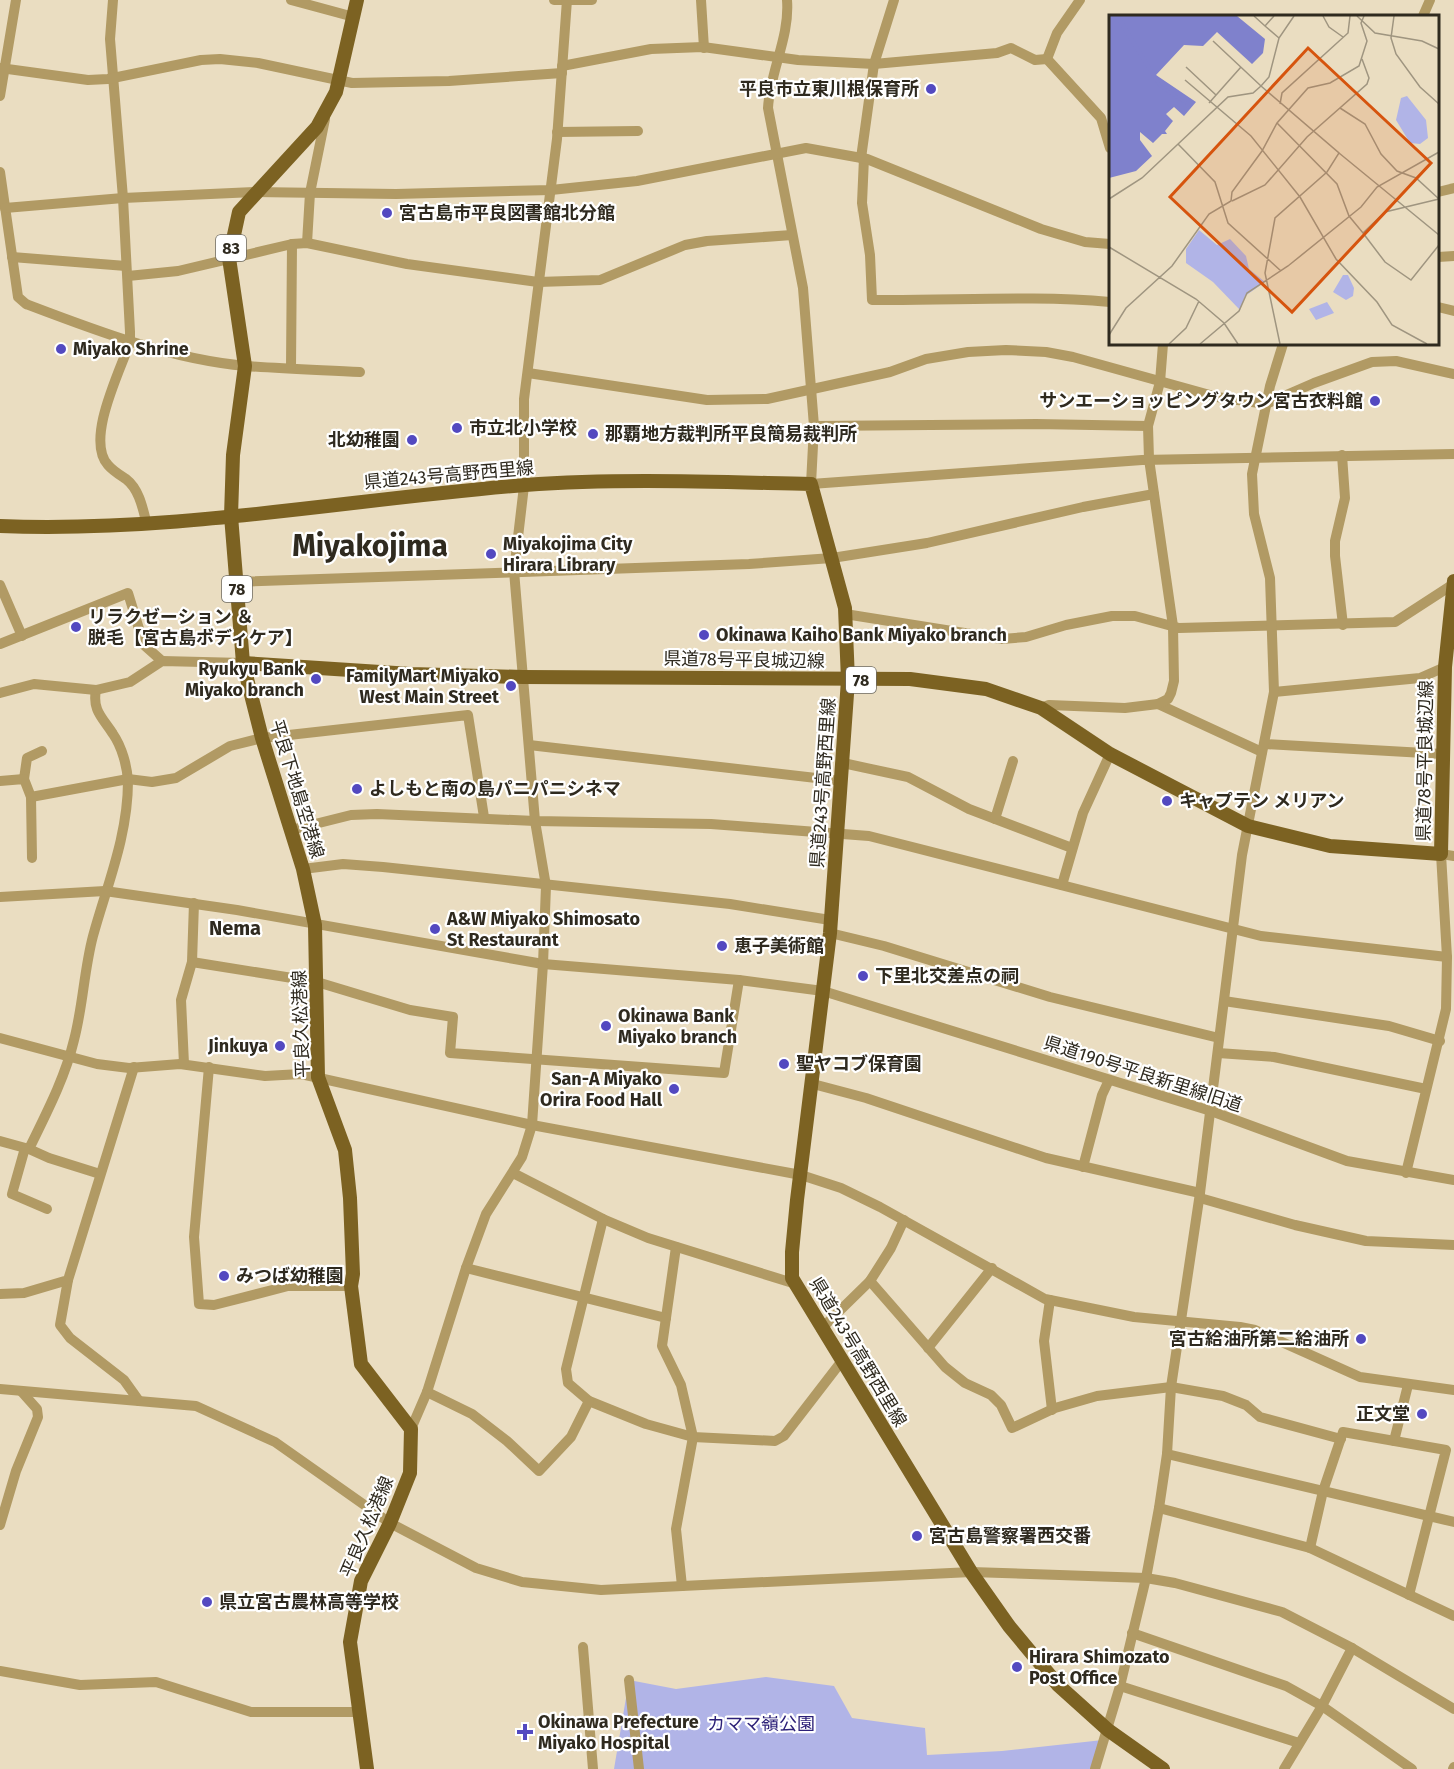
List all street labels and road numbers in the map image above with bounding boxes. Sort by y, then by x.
road number: 83 [216,235,246,261]
street label: 県道243号高野西里線 [363,457,535,493]
road number: 78 [222,576,252,602]
street label: 県道78号平良城辺線 [663,648,825,672]
road number: 78 [846,667,876,693]
street label: 県道78号平良城辺線 [1413,680,1437,842]
street label: 県道243号高野西里線 [806,697,840,869]
street label: 平良下地島空港線 [265,717,329,861]
street label: 平良久松港線 [288,970,314,1078]
street label: 県道190号平良新里線旧道 [1041,1032,1245,1116]
street label: 県道243号高野西里線 [805,1273,911,1431]
street label: 平良久松港線 [336,1473,398,1581]

